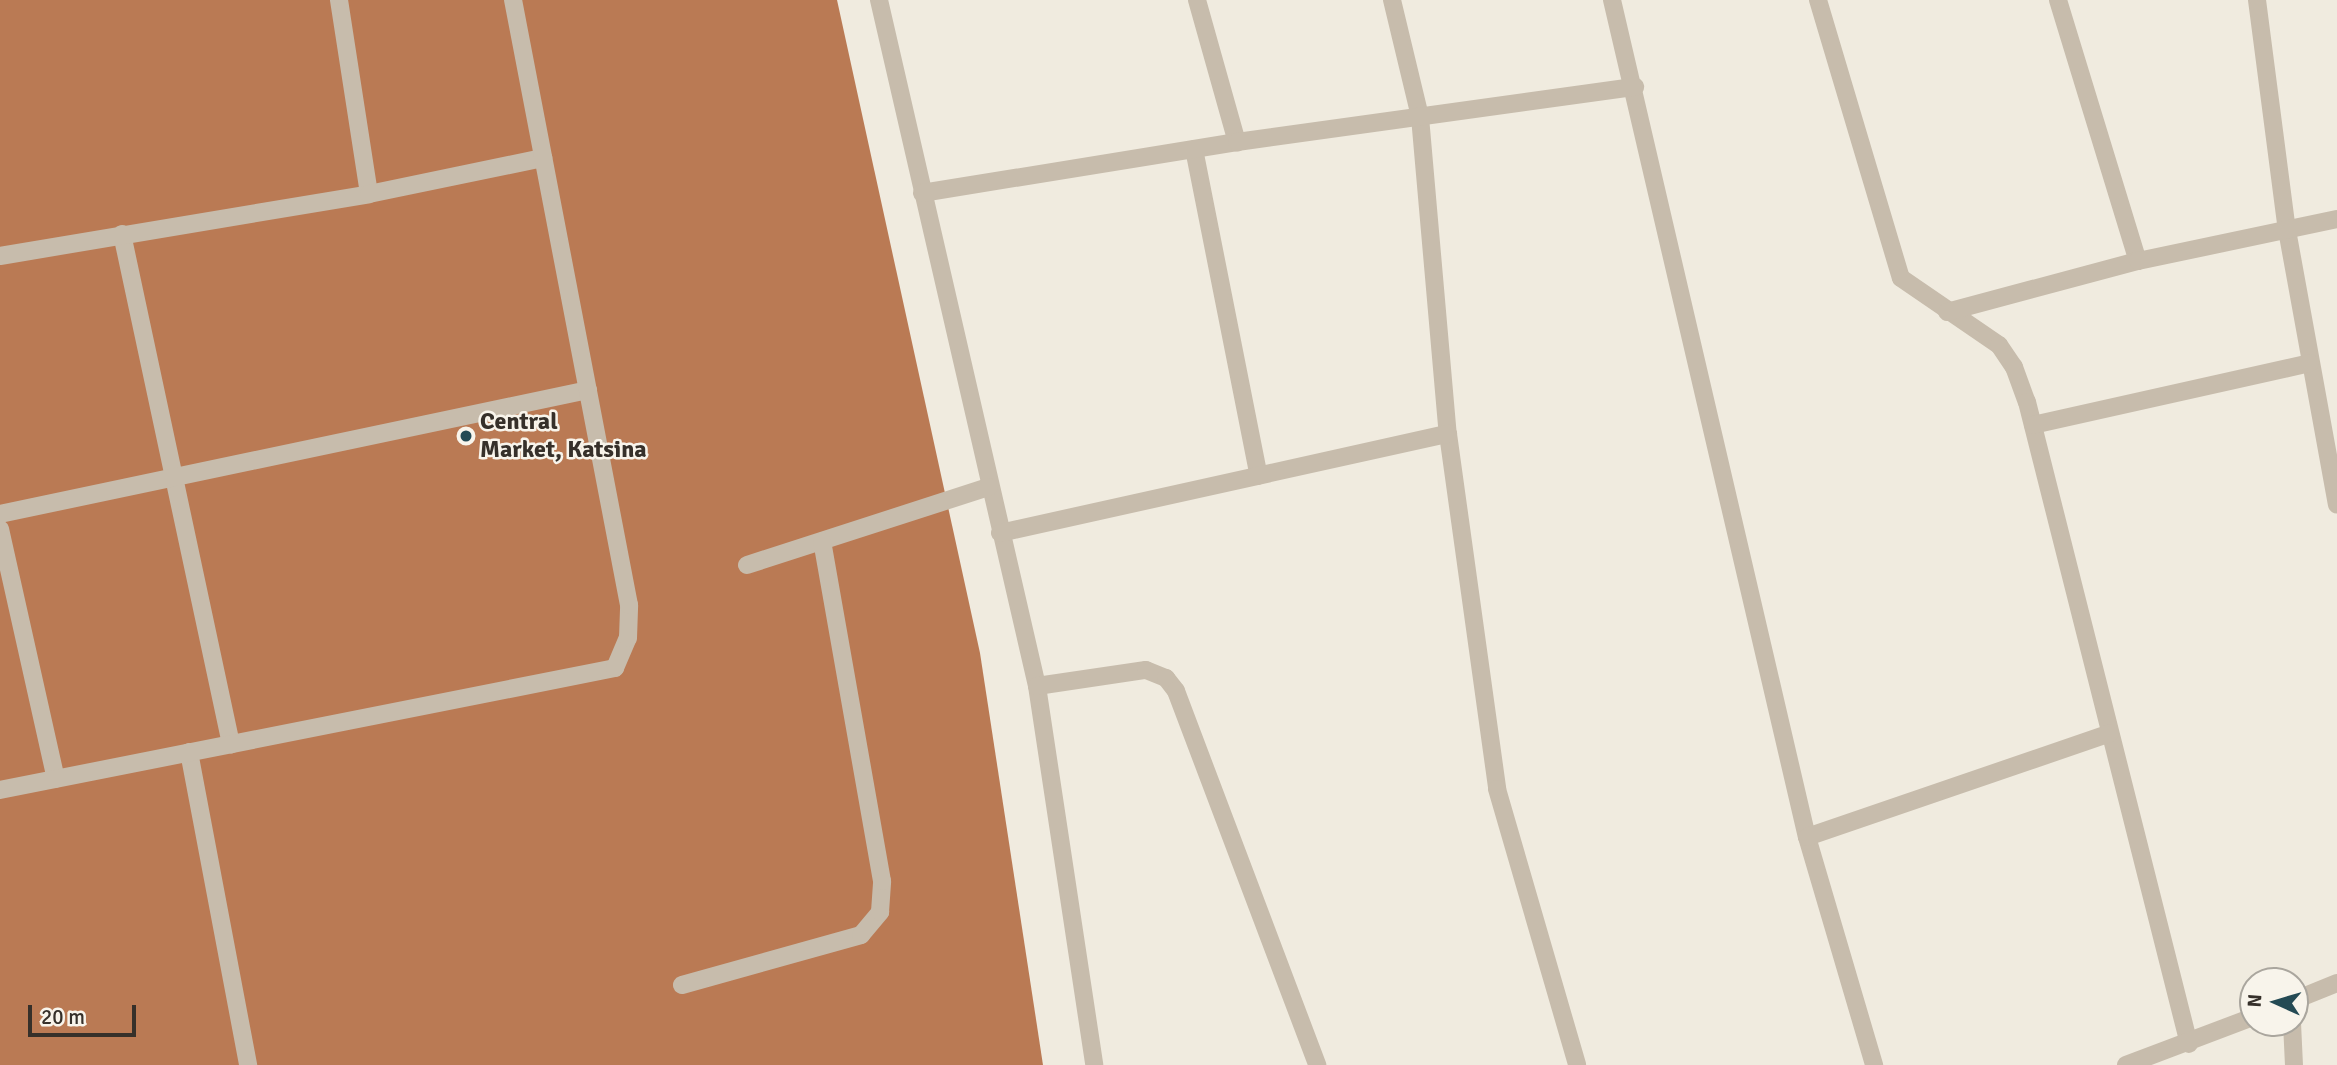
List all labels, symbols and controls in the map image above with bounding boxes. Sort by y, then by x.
place label: Central Market, Katsina [480,408,647,464]
marker: Central Market, Katsina [458,428,474,444]
north arrow [2239,967,2309,1037]
scale bar [32,992,140,1036]
text: N [2243,993,2267,1008]
text: 20 m [41,1004,85,1030]

